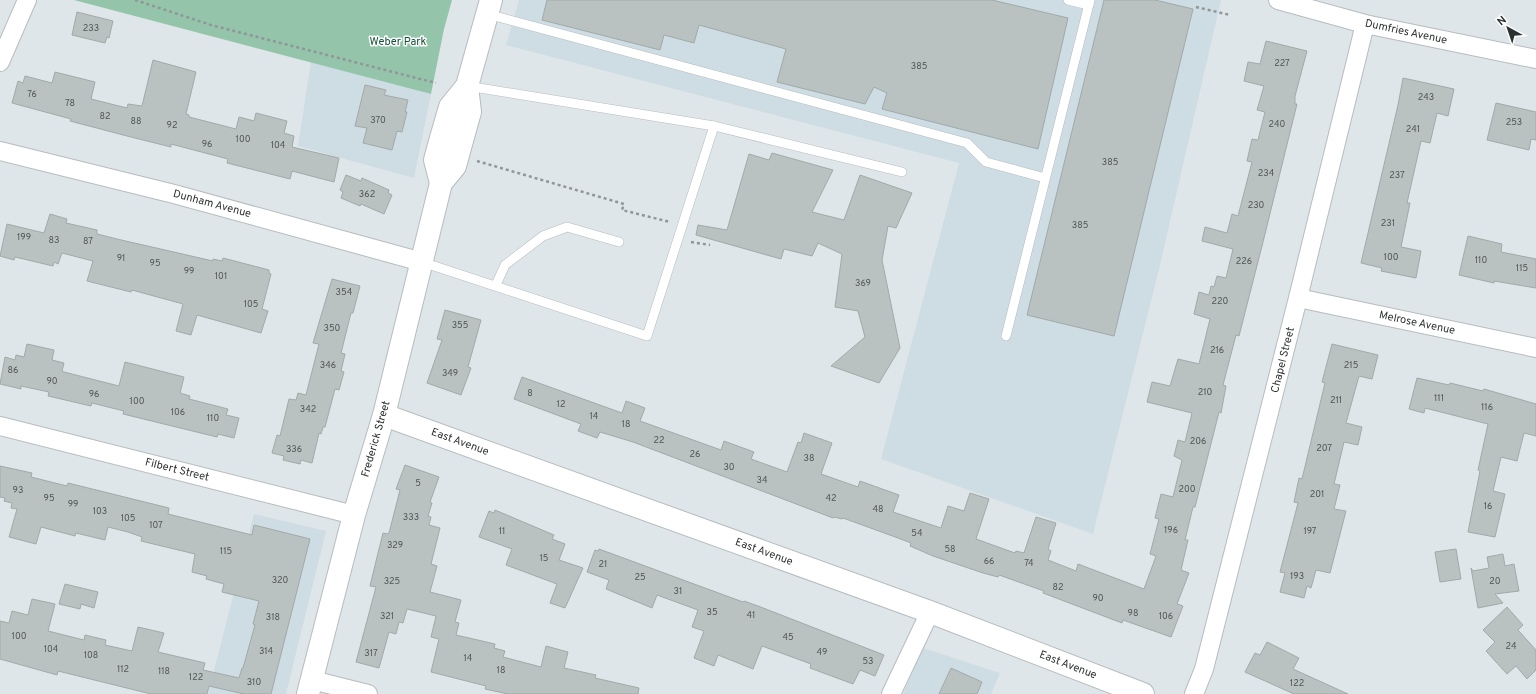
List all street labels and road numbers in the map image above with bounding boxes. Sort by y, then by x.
street label: Dumfries Avenue [1364,16,1448,48]
street label: Dunham Avenue [171,187,253,221]
street label: Melrose Avenue [1378,308,1456,338]
street label: Chapel Street [1268,326,1298,394]
street label: Frederick Street [358,399,394,479]
street label: East Avenue [429,425,491,459]
street label: Filbert Street [143,455,211,485]
street label: East Avenue [733,535,795,569]
street label: East Avenue [1037,648,1099,682]

